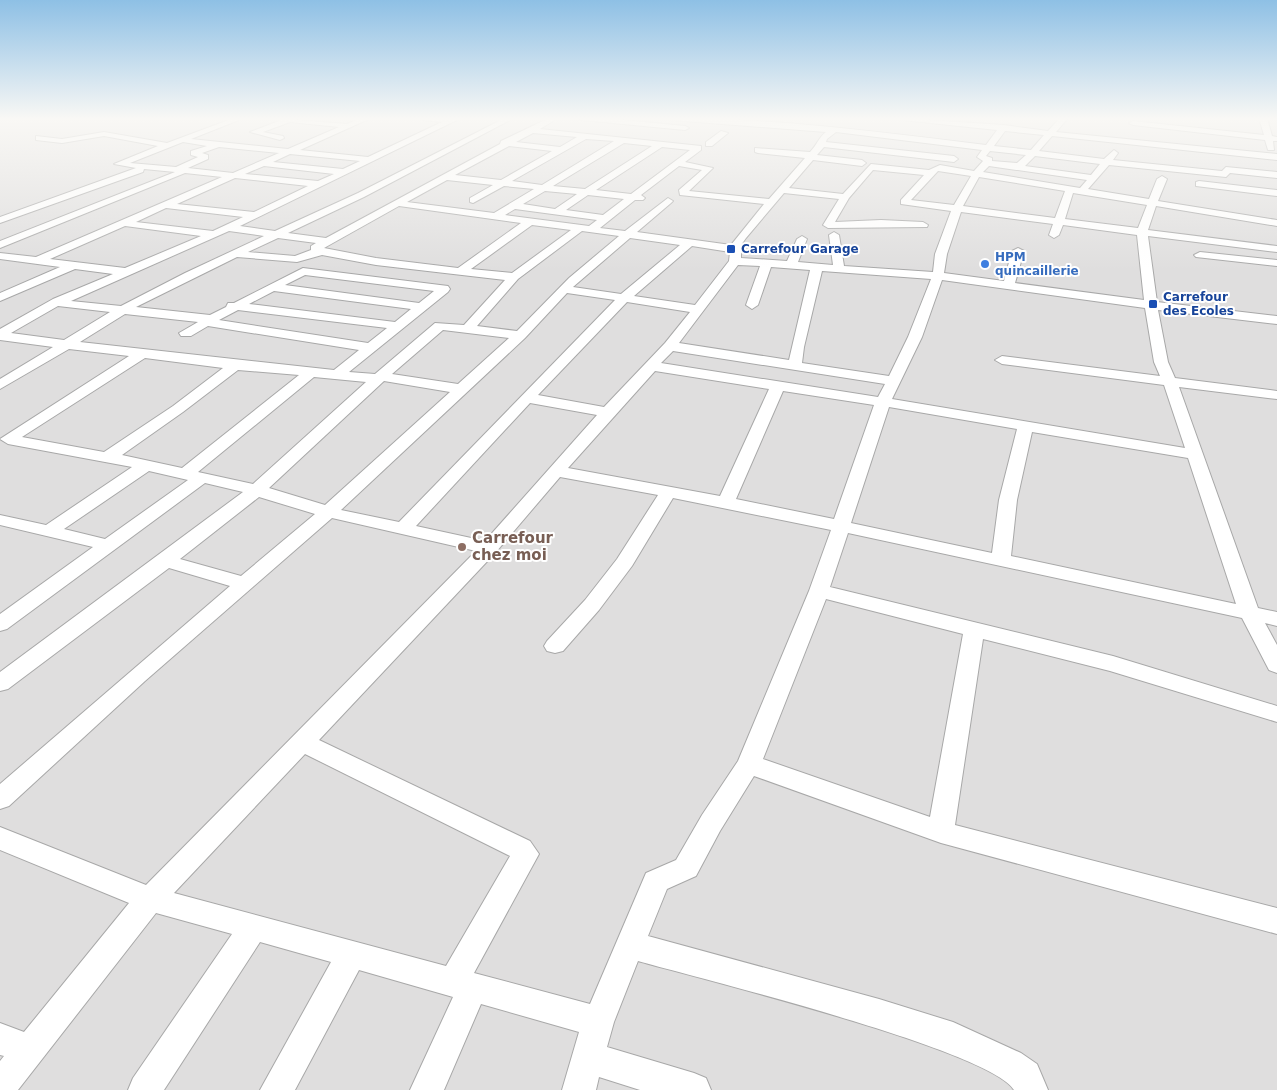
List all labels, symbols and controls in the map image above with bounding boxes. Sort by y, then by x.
place label: Carrefour Garage [741,242,859,256]
marker: Carrefour Garage [725,243,737,255]
place label: HPM quincaillerie [995,250,1079,278]
marker: HPM quincaillerie [979,258,991,270]
place label: Carrefour des Ecoles [1163,290,1234,318]
marker: Carrefour des Ecoles [1147,298,1159,310]
place label: Carrefour chez moi [472,529,554,564]
marker: Carrefour chez moi [456,541,468,553]

